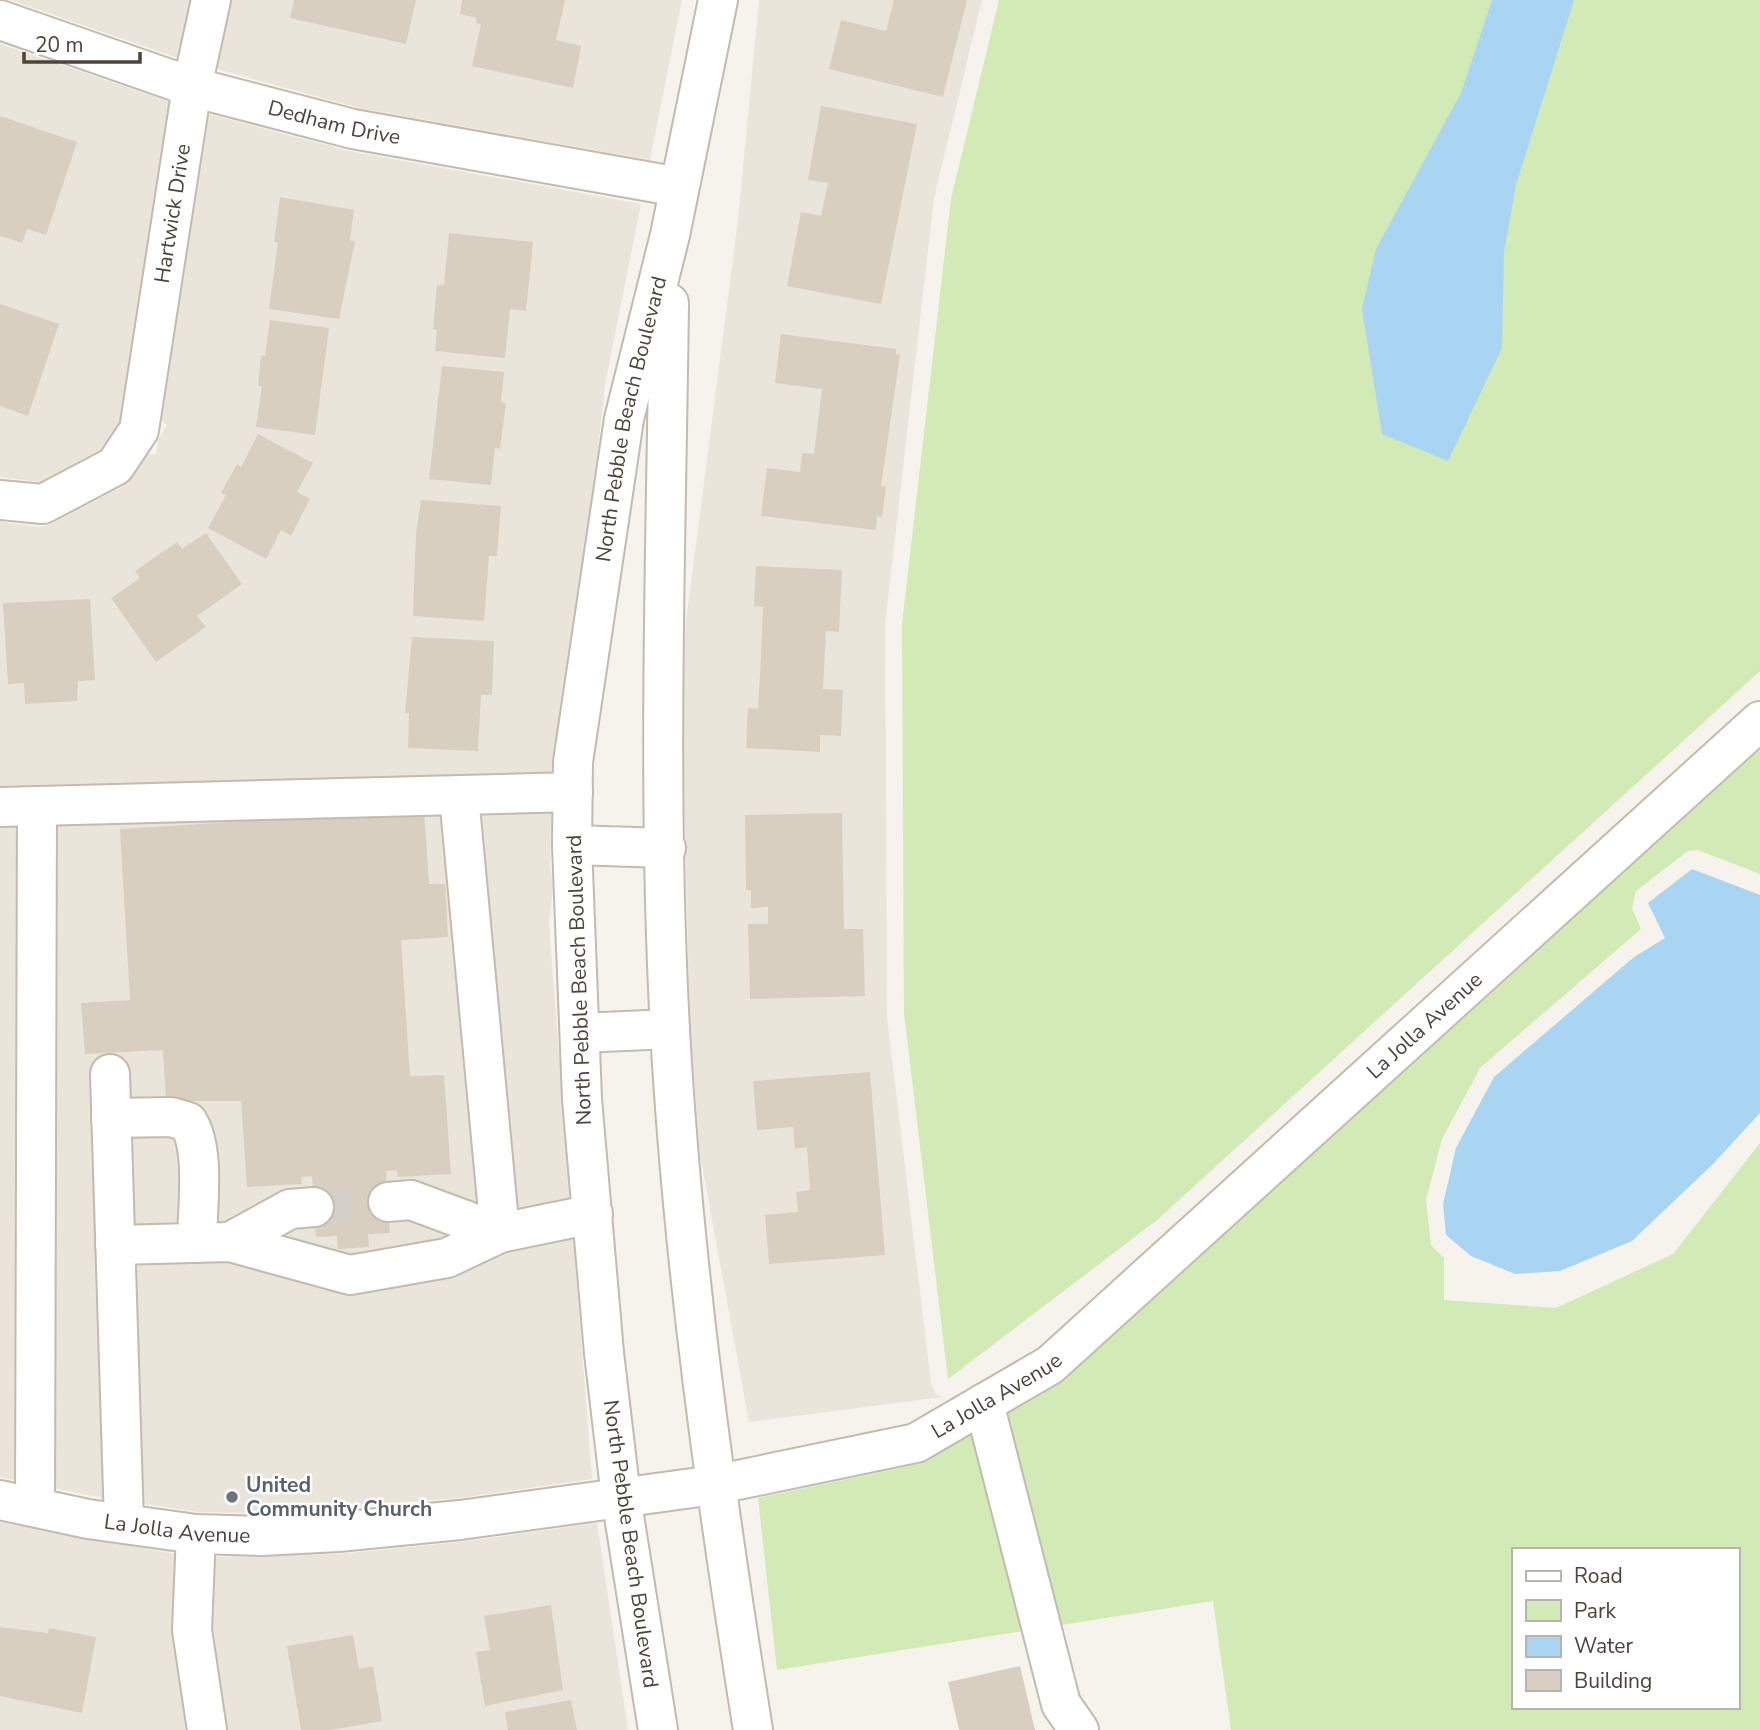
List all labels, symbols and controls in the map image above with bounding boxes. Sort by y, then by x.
scale bar [24,21,140,65]
text: 20 m [35,31,84,59]
street label: Dedham Drive [265,93,403,151]
street label: Hartwick Drive [148,142,197,285]
street label: North Pebble Beach Boulevard [589,273,673,564]
street label: North Pebble Beach Boulevard [560,834,598,1126]
street label: La Jolla Avenue [1361,966,1488,1085]
street label: La Jolla Avenue [926,1347,1068,1445]
street label: North Pebble Beach Boulevard [597,1398,665,1690]
place label: United Community Church [246,1471,432,1523]
marker: United Community Church [224,1489,240,1505]
street label: La Jolla Avenue [102,1507,251,1550]
legend [1512,1548,1739,1709]
text: Road [1574,1562,1623,1590]
text: Park [1574,1597,1616,1625]
text: Water [1574,1632,1633,1660]
text: Building [1574,1667,1652,1695]

